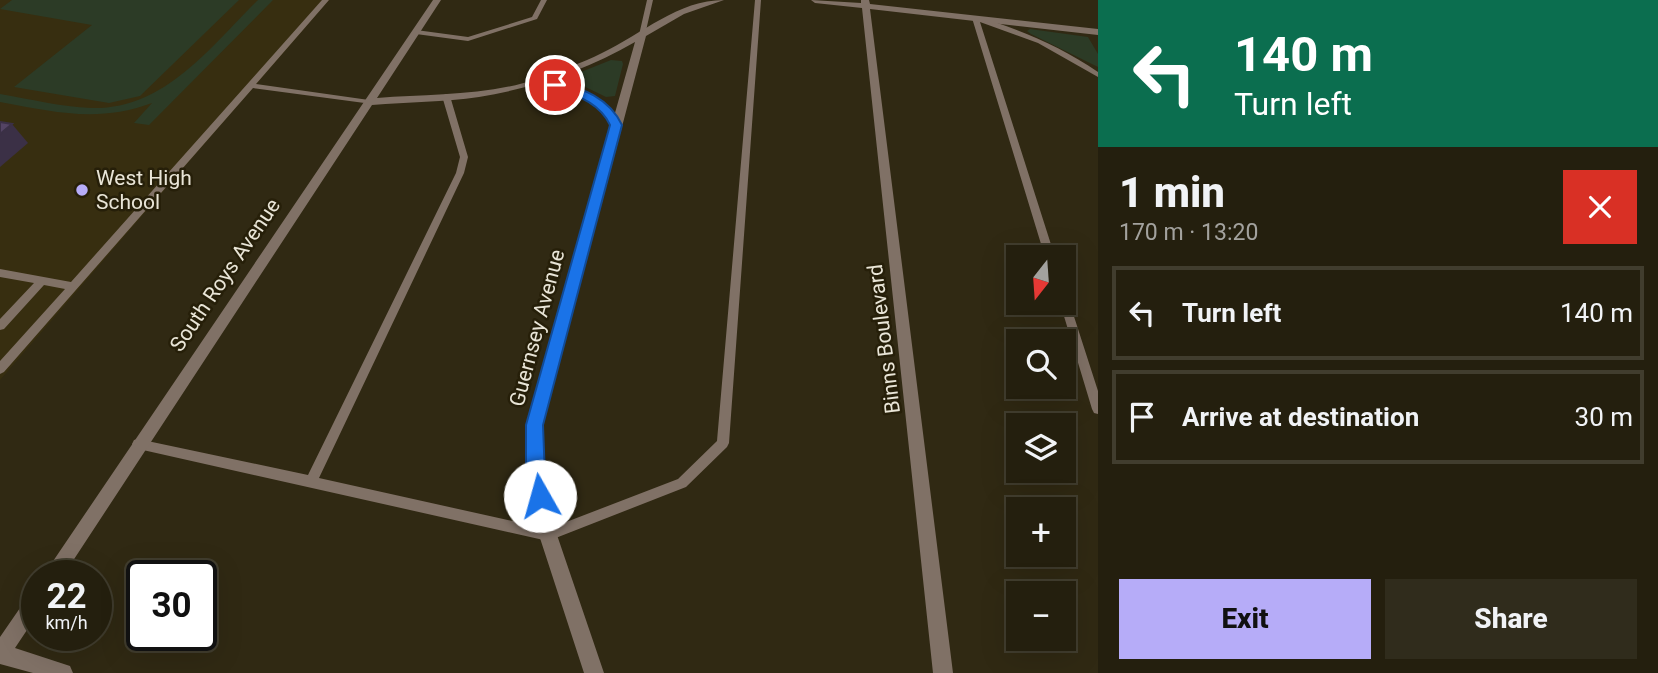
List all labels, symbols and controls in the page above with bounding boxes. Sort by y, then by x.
text: 140 m [1234,26,1373,83]
icon: left [1119,28,1210,119]
pin [525,55,585,115]
icon: arrive [536,66,574,104]
text: Turn left [1234,85,1352,123]
place label: West High School [96,166,192,214]
text: 1 min [1119,168,1225,217]
button: close [1563,170,1637,244]
marker: West High School [74,182,90,198]
street label: South Roys Avenue [165,194,285,356]
text: 170 m · 13:20 [1119,219,1258,246]
north arrow [1006,245,1076,315]
map controls [1006,245,1076,651]
street label: Guernsey Avenue [505,247,569,409]
street label: Binns Boulevard [863,263,905,415]
icon: left [1123,294,1161,332]
text: Turn left [1182,298,1281,328]
text: 140 m [1560,298,1633,328]
button: search [1006,329,1076,399]
icon: arrive [1123,398,1161,436]
text: Arrive at destination [1182,402,1419,432]
text: 30 m [1575,402,1633,432]
button: layers [1006,413,1076,483]
position arrow [503,459,577,533]
button: + [1006,497,1076,567]
speed limit sign: 30 [126,560,217,651]
text: 22 [46,576,87,617]
button: Exit [1119,579,1371,659]
button: Share [1385,579,1637,659]
button: − [1006,581,1076,651]
text: km/h [45,612,88,633]

